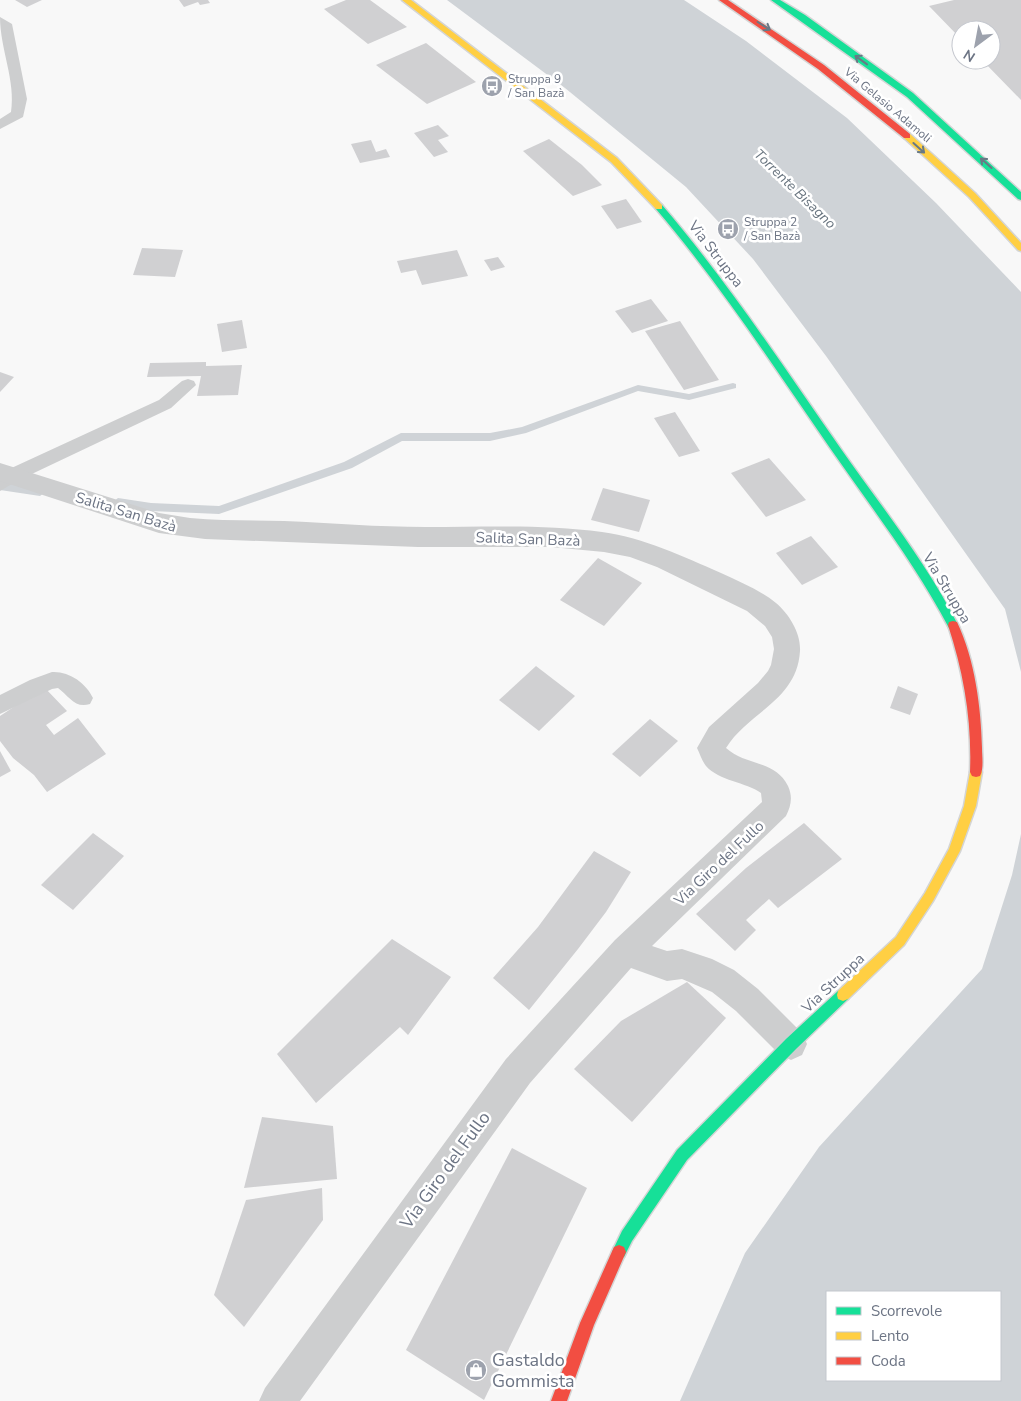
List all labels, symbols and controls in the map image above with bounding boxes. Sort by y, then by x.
north arrow [951,20,1001,70]
one-way arrow [757,21,771,31]
text: N [960,45,979,66]
one-way arrow [855,54,868,65]
street label: Via Gelasio Adamoli [840,63,935,146]
place label: Struppa 9 / San Bazà [507,71,564,101]
bus stop icon: Struppa 9 / San Bazà [480,74,504,98]
one-way arrow [913,142,926,154]
water label: Torrente Bisagno [750,145,840,233]
one-way arrow [979,157,992,169]
place label: Struppa 2 / San Bazà [743,214,800,244]
street label: Via Struppa [683,216,748,291]
bus stop icon: Struppa 2 / San Bazà [716,217,740,241]
street label: Salita San Bazà [73,487,179,537]
street label: Salita San Bazà [475,527,581,551]
street label: Via Struppa [917,548,976,627]
street label: Via Giro del Fullo [669,816,768,911]
street label: Via Struppa [796,949,869,1018]
street label: Via Giro del Fullo [394,1107,496,1234]
legend [826,1291,1001,1381]
text: Scorrevole [871,1301,942,1321]
text: Lento [871,1326,909,1346]
place label: Gastaldo Gommista [492,1348,574,1393]
text: Coda [871,1351,906,1371]
shop icon: Gastaldo Gommista [464,1358,488,1382]

